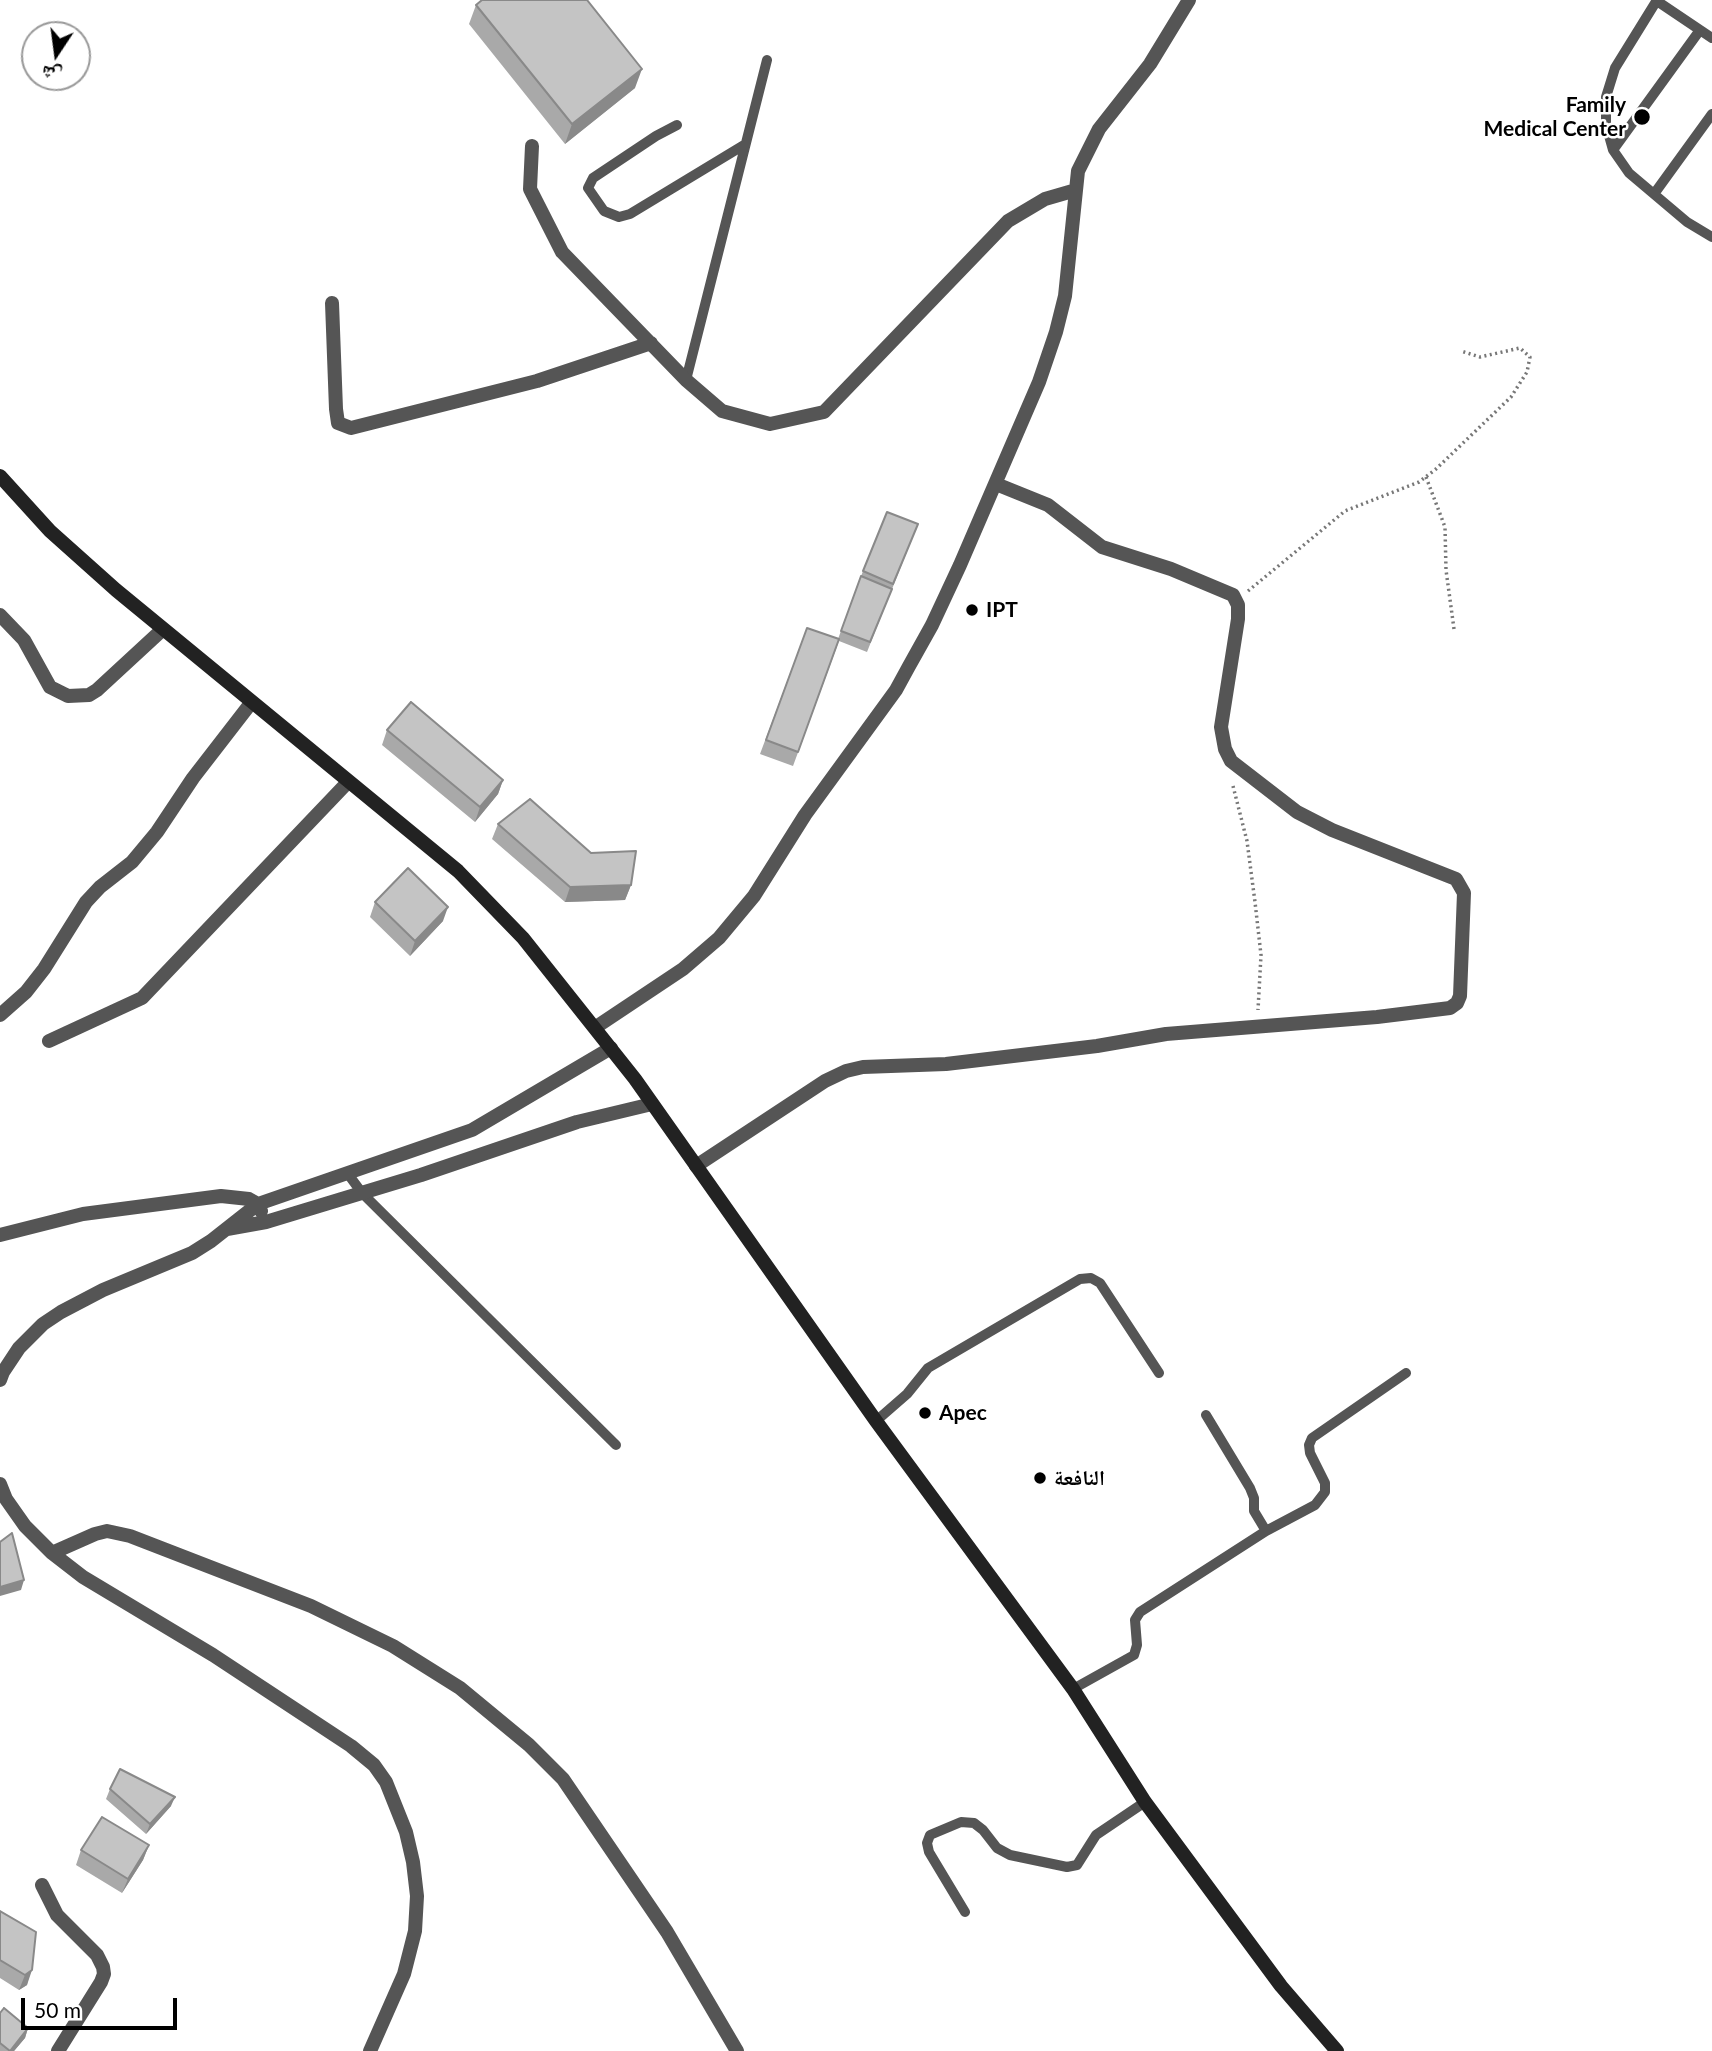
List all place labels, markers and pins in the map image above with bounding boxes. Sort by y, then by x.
place label: Family Medical Center [1484,92,1626,142]
marker: Family Medical Center [1632,107,1652,127]
place label: IPT [986,597,1018,623]
marker: IPT [964,602,980,618]
place label: Apec [939,1400,987,1426]
marker: Apec [917,1405,933,1421]
place label: النافعة [1054,1465,1105,1491]
marker: النافعة [1032,1470,1048,1486]

